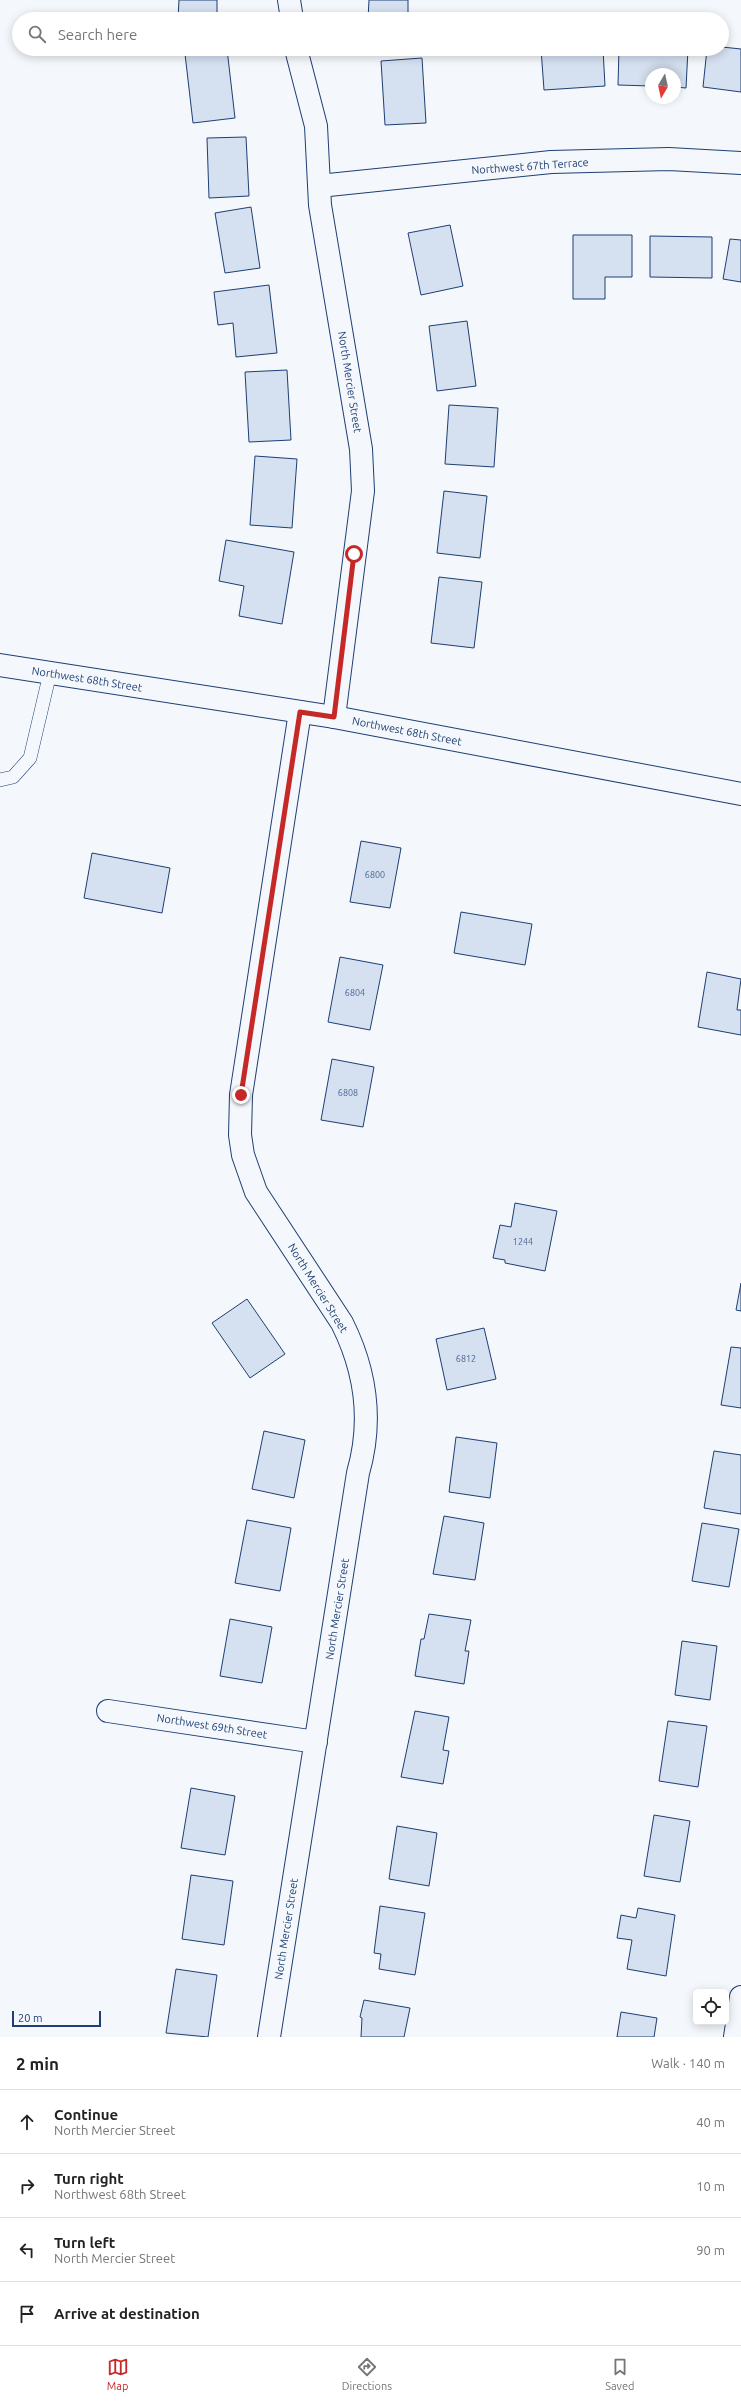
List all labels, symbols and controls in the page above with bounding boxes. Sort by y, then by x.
search box [12,12,729,56]
icon: search [26,23,48,45]
text: Search here [58,26,137,43]
north arrow [645,68,681,104]
street label: Northwest 67th Terrace [471,156,589,176]
street label: North Mercier Street [336,330,364,434]
route start [345,545,363,563]
street label: Northwest 68th Street [31,664,144,694]
street label: Northwest 68th Street [351,714,464,748]
house number: 6800 [365,870,385,880]
house number: 6804 [345,988,365,998]
route end [232,1086,250,1104]
house number: 6808 [338,1088,358,1098]
house number: 1244 [513,1237,533,1247]
street label: North Mercier Street [286,1241,351,1335]
house number: 6812 [456,1354,476,1364]
street label: North Mercier Street [323,1557,351,1661]
street label: Northwest 69th Street [156,1711,269,1741]
street label: North Mercier Street [272,1877,300,1981]
map controls [693,1989,729,2025]
button: locate [693,1989,729,2025]
scale bar [12,2009,101,2028]
text: 20 m [18,2012,42,2024]
text: 2 min [16,2054,59,2073]
text: Walk · 140 m [651,2056,725,2070]
text: Continue [54,2106,118,2123]
icon: ahead [16,2111,38,2133]
text: 40 m [696,2115,725,2129]
text: North Mercier Street [54,2123,175,2137]
text: Turn right [54,2170,124,2187]
icon: right [16,2175,38,2197]
text: 10 m [696,2179,725,2193]
text: Northwest 68th Street [54,2187,186,2201]
text: Turn left [54,2234,115,2251]
icon: left [16,2239,38,2261]
text: 90 m [696,2243,725,2257]
text: North Mercier Street [54,2251,175,2265]
icon: arrive [16,2303,38,2325]
text: Arrive at destination [54,2305,200,2322]
tab: Map [107,2356,129,2392]
tab: Directions [342,2356,392,2392]
tab: Saved [605,2356,634,2392]

